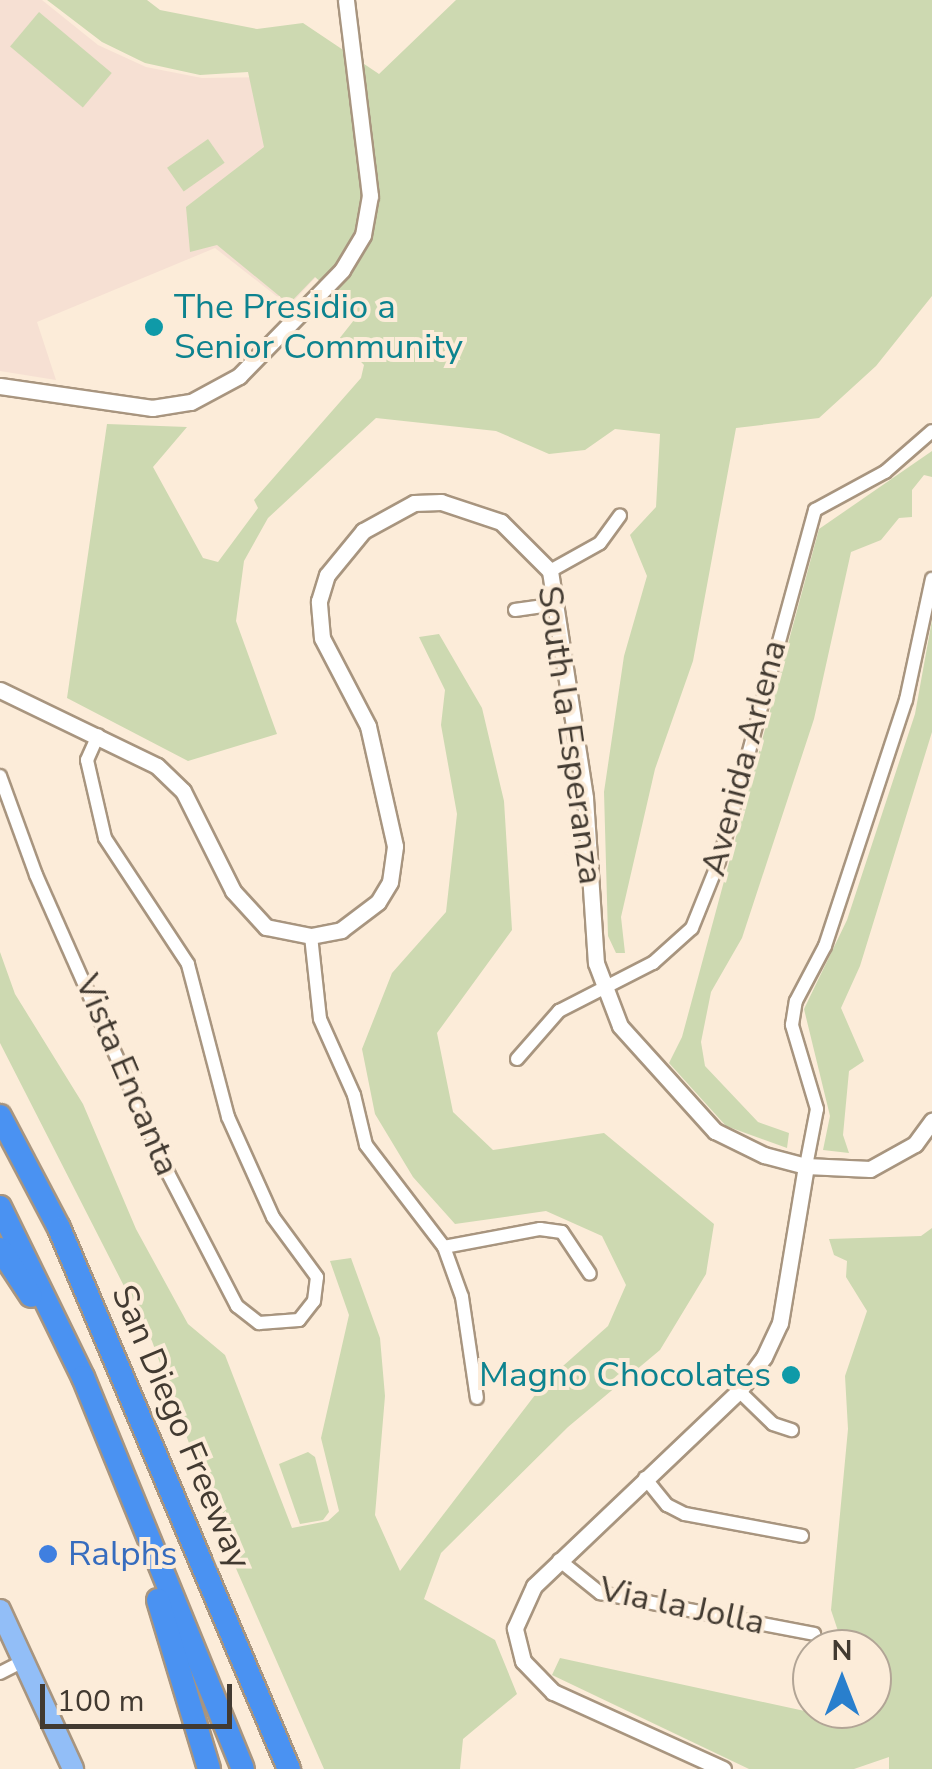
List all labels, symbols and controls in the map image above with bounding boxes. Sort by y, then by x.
place label: The Presidio a Senior Community [174,286,463,368]
marker: The Presidio a Senior Community [143,316,165,338]
street label: South la Esperanza [528,583,612,887]
street label: Avenida Arlena [692,636,796,880]
street label: Vista Encanta [66,968,188,1182]
street label: San Diego Freeway [102,1279,260,1575]
place label: Magno Chocolates [479,1354,771,1396]
marker: Magno Chocolates [780,1364,802,1386]
place label: Ralphs [68,1533,177,1575]
marker: Ralphs [37,1543,59,1565]
street label: Via la Jolla [596,1568,768,1644]
north arrow [792,1629,892,1729]
text: N [832,1632,852,1670]
scale bar [45,1664,238,1726]
text: 100 m [57,1681,144,1722]

